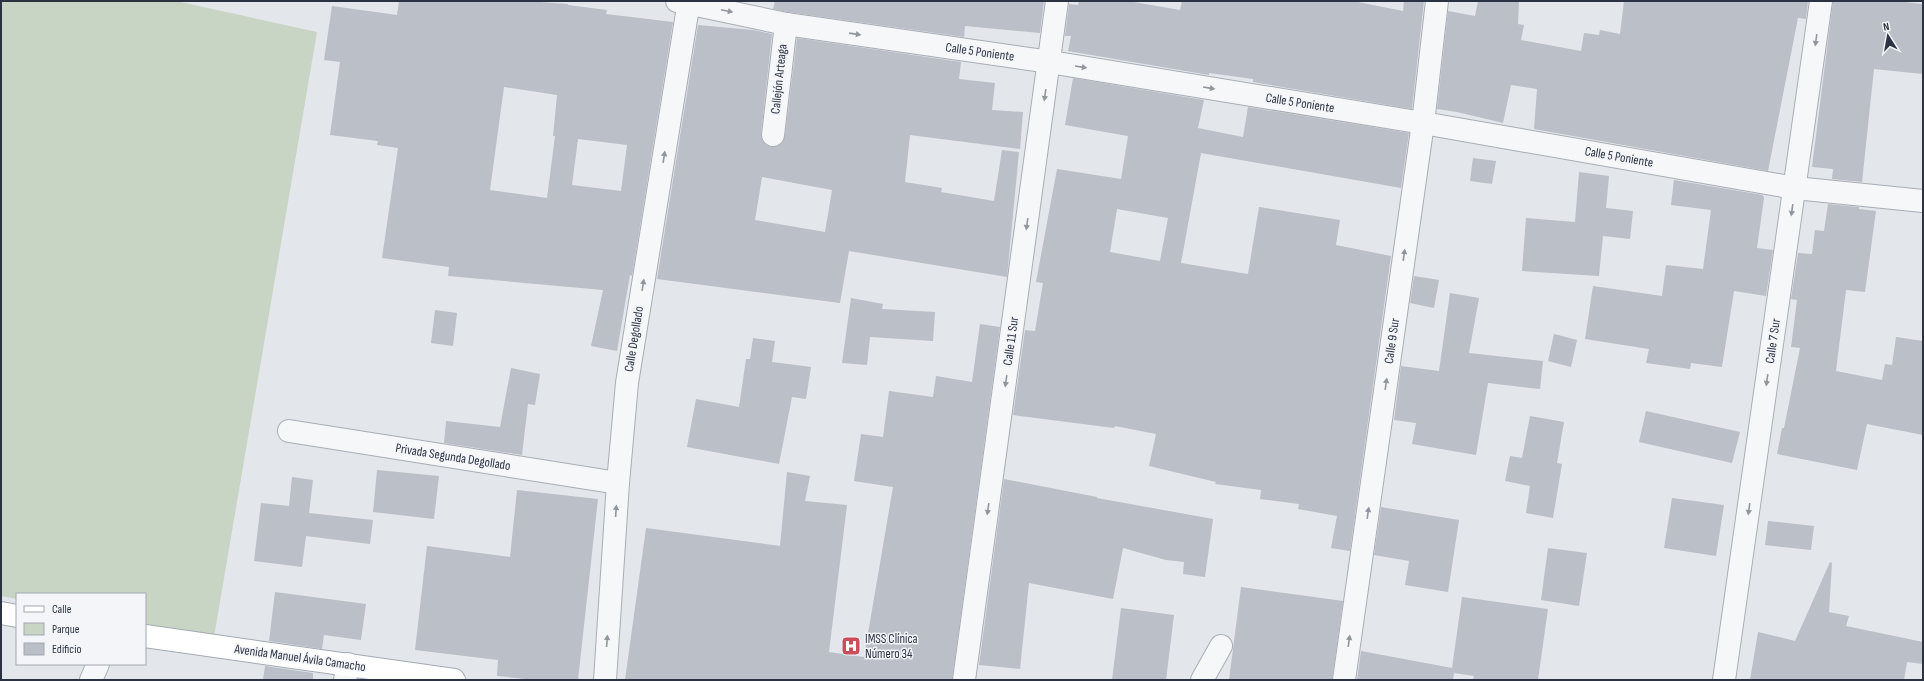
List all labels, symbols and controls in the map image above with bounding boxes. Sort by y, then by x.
one-way arrow [721,8,733,14]
north arrow [1868,16,1908,56]
text: N [1882,20,1890,34]
one-way arrow [849,31,861,37]
one-way arrow [1812,34,1819,46]
street label: Calle 5 Poniente [945,39,1015,65]
street label: Callejón Arteaga [767,43,791,115]
one-way arrow [1075,64,1087,70]
one-way arrow [1203,85,1215,91]
one-way arrow [1042,89,1048,101]
street label: Calle 5 Poniente [1265,90,1335,116]
street label: Calle 5 Poniente [1583,143,1655,171]
one-way arrow [661,151,667,163]
one-way arrow [1789,204,1795,216]
one-way arrow [1024,218,1030,230]
one-way arrow [1401,249,1407,261]
one-way arrow [640,279,646,291]
street label: Calle Degollado [621,305,647,373]
street label: Calle 11 Sur [1000,315,1022,366]
street label: Calle 9 Sur [1381,317,1403,365]
street label: Calle 7 Sur [1762,317,1784,365]
one-way arrow [1002,374,1009,387]
one-way arrow [1764,374,1770,386]
one-way arrow [1383,378,1389,390]
street label: Privada Segunda Degollado [394,440,512,474]
one-way arrow [985,503,991,515]
one-way arrow [1746,503,1752,515]
one-way arrow [612,505,619,517]
one-way arrow [1365,507,1371,519]
legend [16,593,146,665]
text: Calle [52,602,72,617]
text: Parque [52,622,80,637]
place label: IMSS Clínica Número 34 [865,631,918,662]
one-way arrow [604,635,611,647]
hospital icon: IMSS Clínica Número 34 [840,635,862,657]
one-way arrow [1346,635,1352,647]
street label: Avenida Manuel Ávila Camacho [232,641,367,675]
text: Edificio [52,642,81,657]

